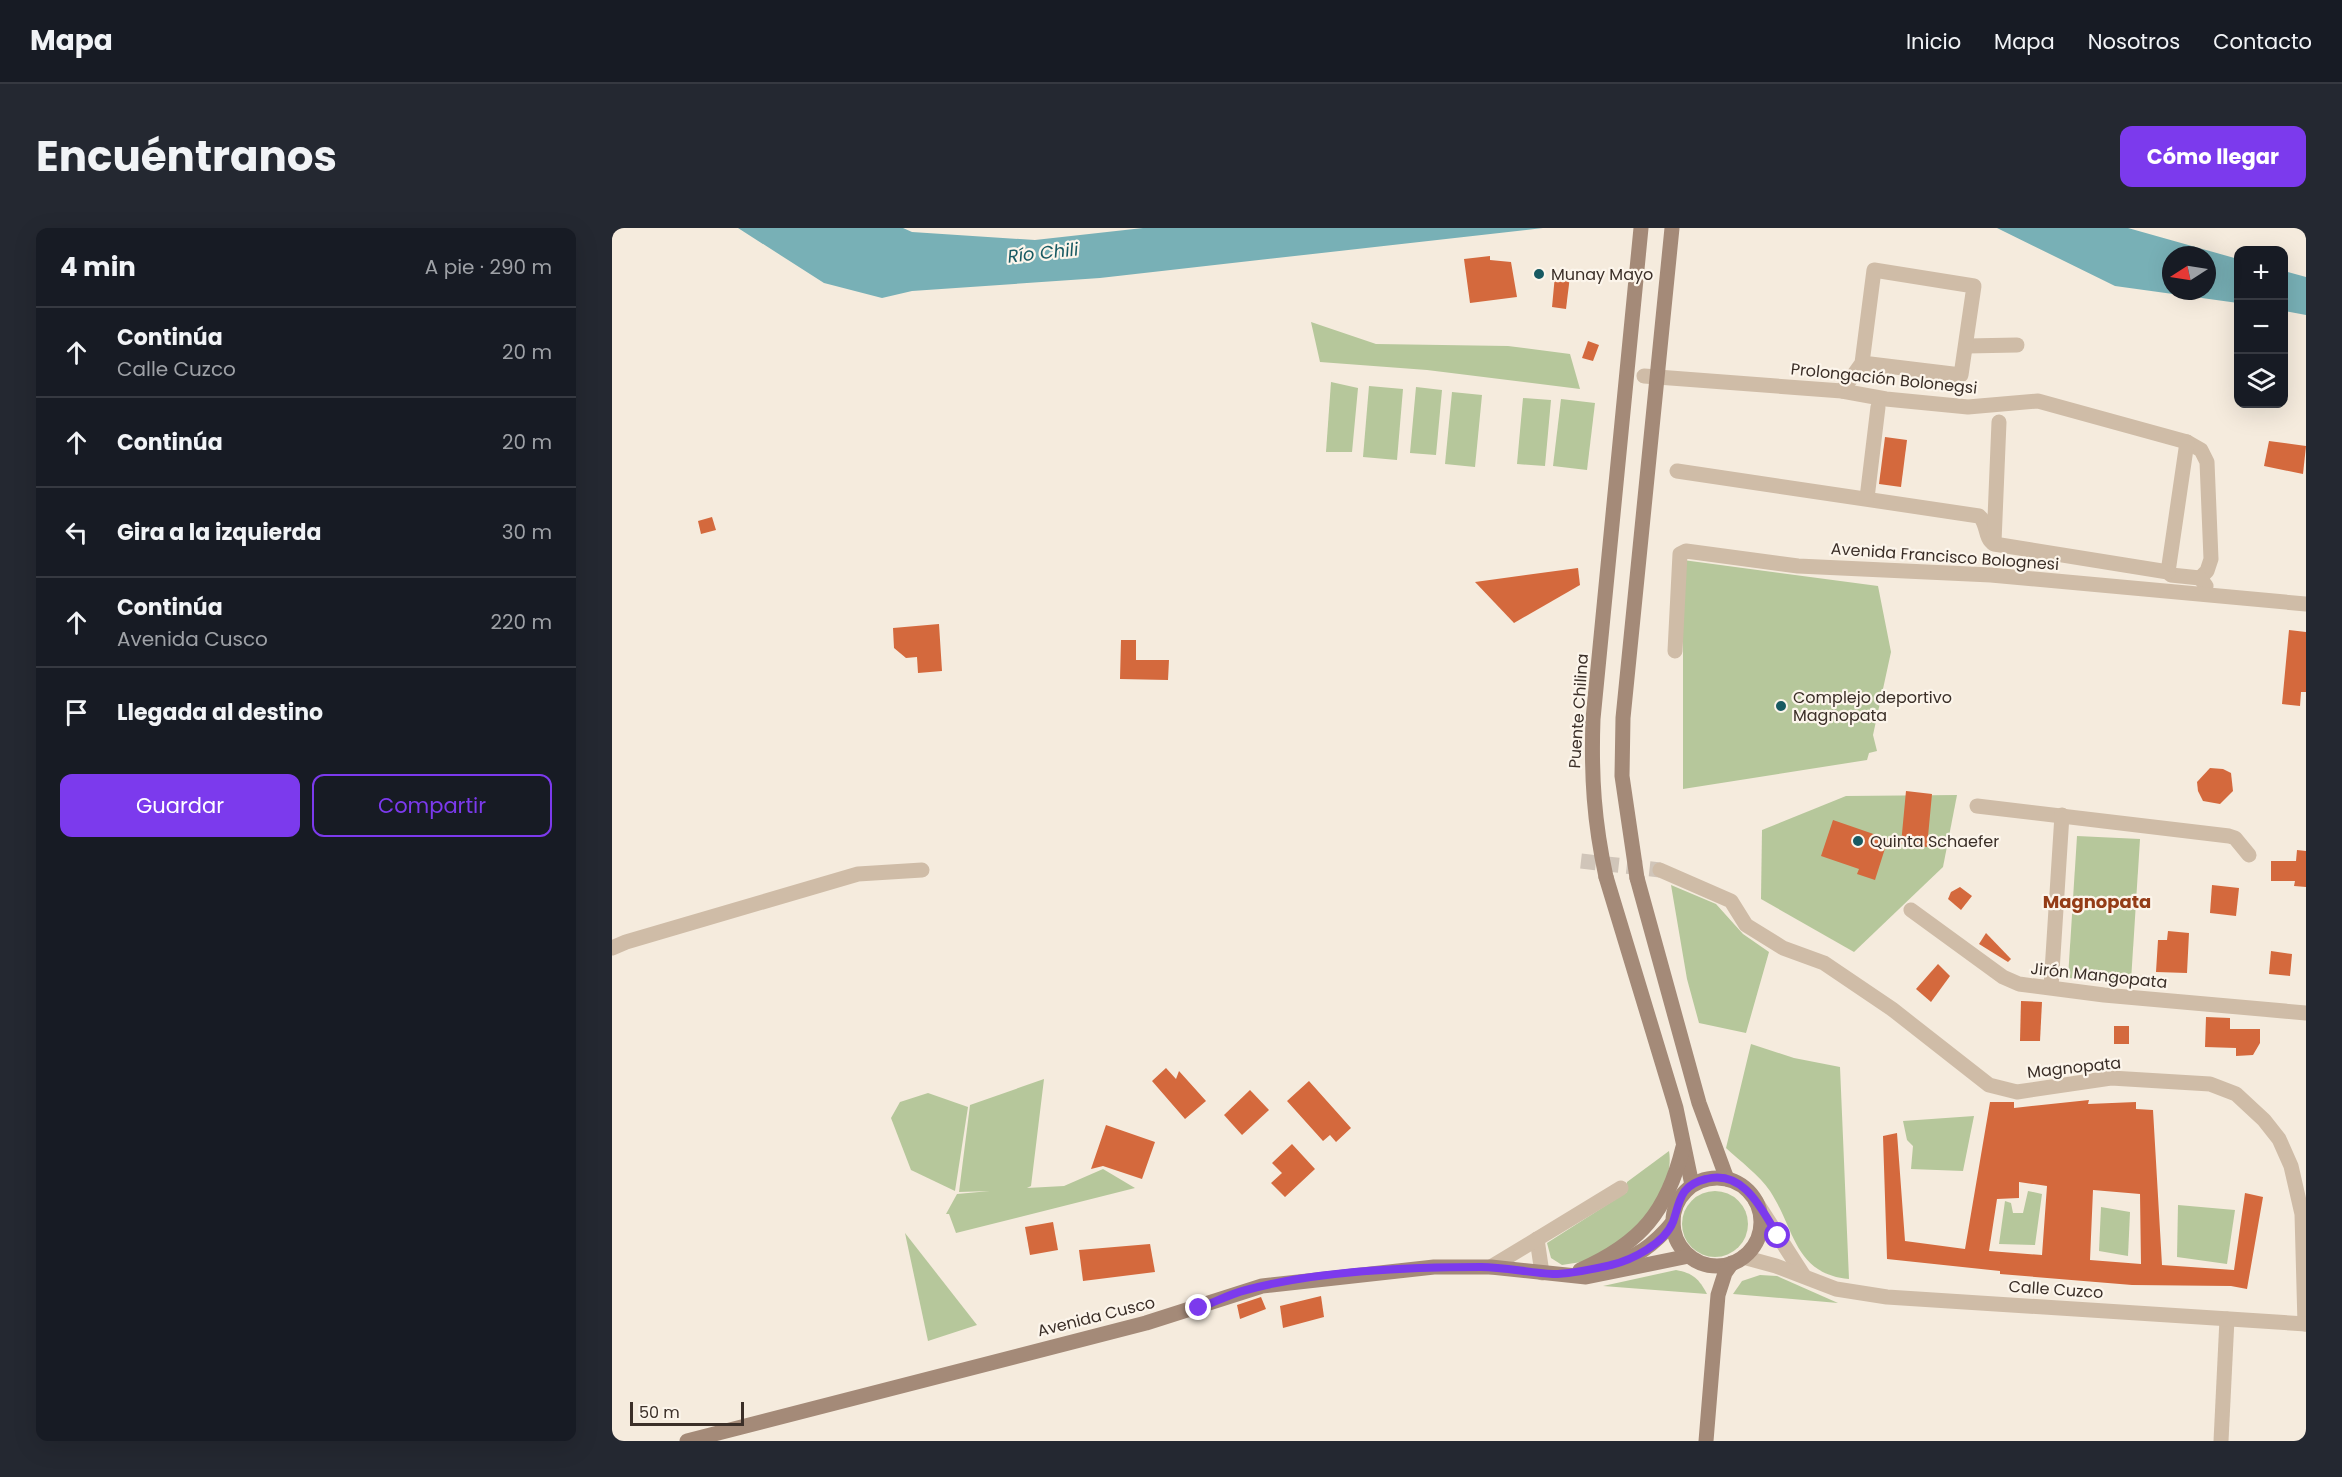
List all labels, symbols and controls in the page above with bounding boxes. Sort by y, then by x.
text: Mapa [30,21,113,60]
text: Inicio [1906,27,1961,56]
text: Mapa [1994,27,2055,56]
text: Nosotros [2088,27,2180,56]
text: Contacto [2213,27,2312,56]
button: Cómo llegar [2120,126,2306,187]
text: Encuéntranos [36,127,337,186]
water label: Río Chili [1006,236,1080,269]
north arrow [2162,246,2216,300]
map controls [2234,246,2288,408]
button: + [2234,246,2288,300]
text: 4 min [60,249,136,285]
text: A pie · 290 m [425,253,552,281]
place label: Munay Mayo [1551,263,1653,286]
marker: Munay Mayo [1532,267,1546,281]
button: − [2234,300,2288,354]
text: Continúa [117,322,223,353]
icon: ahead [60,336,93,369]
text: 20 m [502,338,552,366]
button: layers [2234,354,2288,408]
text: Calle Cuzco [117,355,236,383]
street label: Prolongación Bolonegsi [1790,357,1978,400]
icon: ahead [60,426,93,459]
text: Continúa [117,427,223,458]
text: 20 m [502,428,552,456]
icon: left [60,516,93,549]
text: Gira a la izquierda [117,517,321,548]
text: 30 m [502,518,552,546]
street label: Avenida Francisco Bolognesi [1830,537,2060,576]
text: Continúa [117,592,223,623]
icon: ahead [60,606,93,639]
text: 220 m [491,608,552,636]
text: Avenida Cusco [117,625,268,653]
street label: Puente Chilina [1563,653,1594,769]
place label: Complejo deportivo Magnopata [1793,686,1952,727]
icon: arrive [60,696,93,729]
text: Llegada al destino [117,697,323,728]
marker: Complejo deportivo Magnopata [1774,699,1788,713]
button: Guardar [60,774,300,837]
button: Compartir [312,774,552,837]
place label: Quinta Schaefer [1870,830,1999,853]
marker: Quinta Schaefer [1851,834,1865,848]
district label: Magnopata [2043,889,2151,914]
street label: Jirón Mangopata [2029,957,2168,994]
street label: Magnopata [2026,1051,2122,1084]
route start [1764,1222,1790,1248]
street label: Calle Cuzco [2008,1275,2104,1304]
street label: Avenida Cusco [1035,1291,1157,1342]
route end [1185,1294,1211,1320]
scale bar [630,1399,744,1426]
text: 50 m [639,1401,680,1424]

